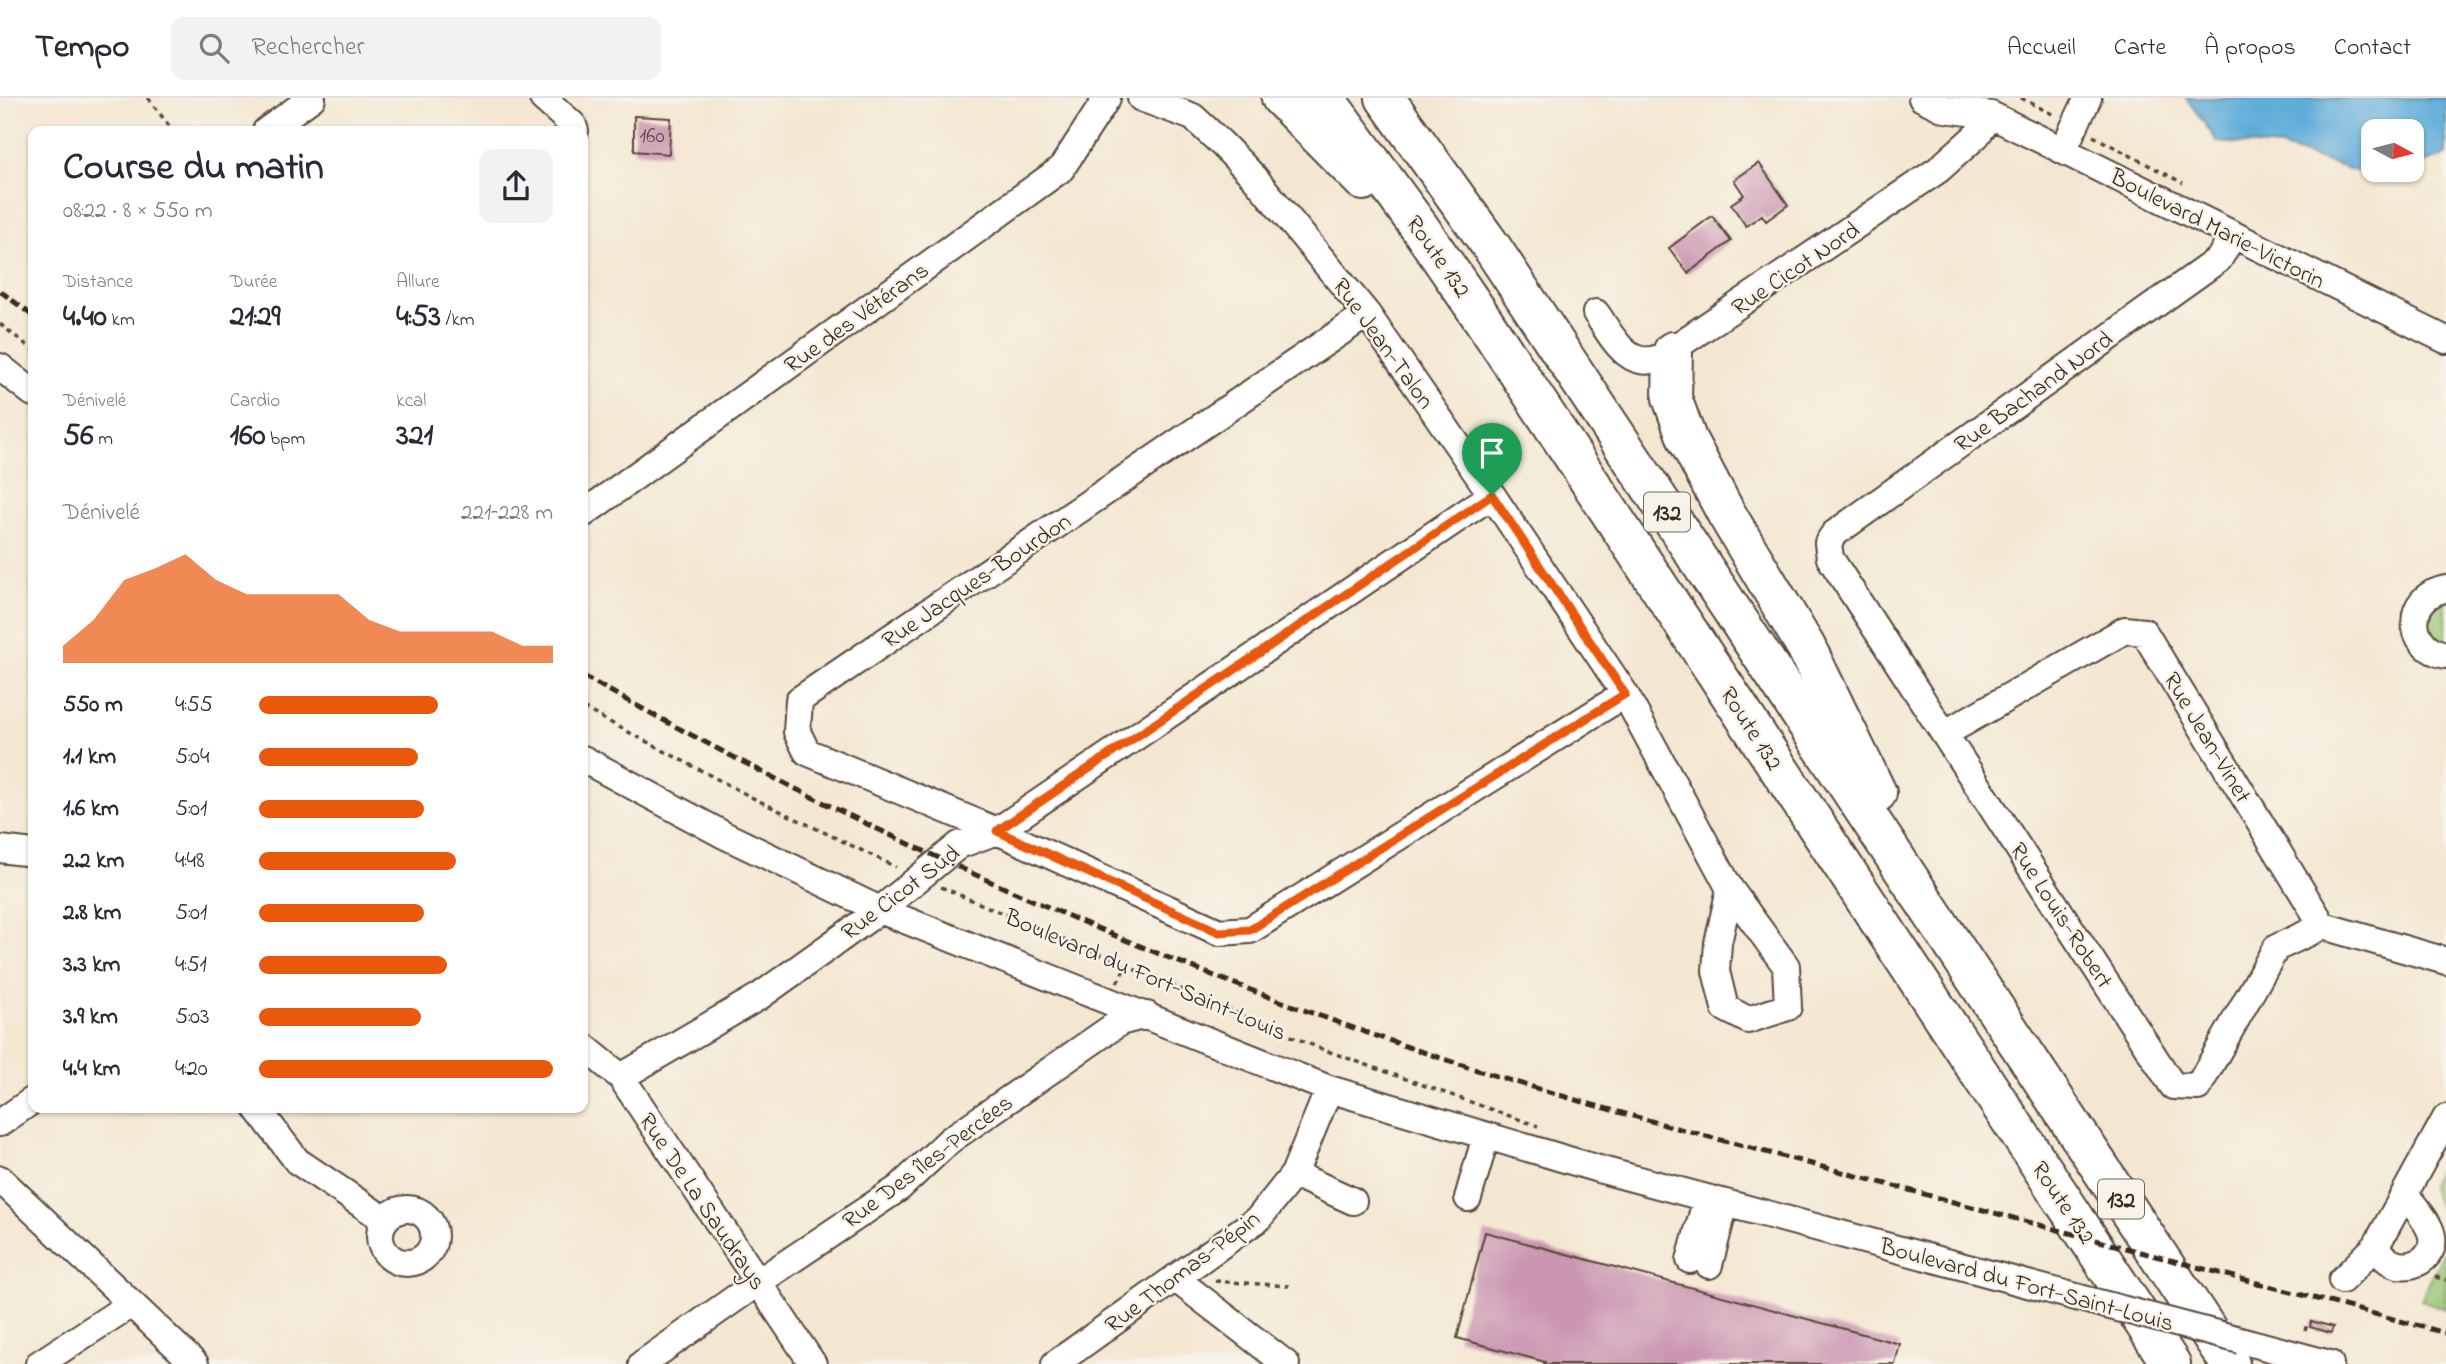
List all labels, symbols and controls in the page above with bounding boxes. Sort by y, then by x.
search box [171,17,661,80]
text: Tempo [35,24,129,72]
icon: search [195,29,233,67]
text: Rechercher [251,29,365,67]
text: Accueil [2007,31,2076,66]
text: Carte [2114,31,2166,66]
text: À propos [2204,31,2296,66]
text: Contact [2334,31,2411,66]
north arrow [2361,119,2424,182]
map controls [2361,119,2424,182]
house number: 160 [640,122,665,152]
text: Course du matin [63,141,324,197]
button: share [479,149,553,223]
street label: Boulevard Marie-Victorin [2103,160,2330,300]
text: 08:22 · 8 × 550 m [63,195,213,228]
street label: Route 132 [1396,209,1478,306]
street label: Rue Cicot Nord [1725,214,1868,326]
street label: Rue des Vétérans [778,254,937,384]
text: Distance [63,269,133,296]
text: Durée [230,269,277,296]
text: Allure [396,269,440,296]
street label: Rue Jean-Talon [1322,271,1442,417]
text: 4.40 [63,296,107,340]
text: 21:29 [230,296,281,340]
text: 4:53 [396,296,441,340]
text: km [107,307,135,334]
text: /km [441,307,475,334]
street label: Rue Bachand Nord [1948,323,2122,463]
text: Dénivelé [63,388,126,415]
text: Cardio [230,388,280,415]
text: kcal [396,388,427,415]
text: 56 [63,415,93,459]
text: 160 [230,415,265,459]
text: 321 [396,415,433,459]
pin [1462,423,1522,495]
text: m [93,426,113,453]
text: bpm [265,426,305,453]
icon: arrive [1473,434,1511,472]
road number: 132 [1644,492,1690,532]
text: Dénivelé [63,497,140,530]
text: 221–228 m [461,497,553,530]
street label: Rue Jacques-Bourdon [876,505,1079,659]
street label: Rue Jean-Vinet [2153,666,2259,810]
street label: Route 132 [1710,681,1790,778]
text: 550 m [63,689,123,722]
text: 4:55 [175,689,213,722]
text: 1.1 km [63,741,116,774]
text: 5:04 [175,741,210,774]
text: 1.6 km [63,793,119,826]
text: 5:01 [175,793,207,826]
street label: Rue Louis-Robert [1999,836,2120,996]
street label: Rue Cicot Sud [835,837,969,950]
text: 2.2 km [63,845,124,878]
text: 4:48 [175,845,205,878]
text: 2.8 km [63,897,121,930]
text: 5:01 [175,897,207,930]
street label: Boulevard du Fort-Saint-Louis [998,901,1291,1052]
text: 3.3 km [63,949,120,982]
text: 4:51 [175,949,207,982]
text: 3.9 km [63,1001,118,1034]
text: 5:03 [175,1001,210,1034]
text: 4.4 km [63,1053,120,1086]
text: 4:20 [175,1053,208,1086]
street label: Rue Des îles-Percées [836,1087,1021,1239]
street label: Rue De La Saudrays [628,1107,773,1299]
street label: Route 132 [2021,1155,2103,1252]
road number: 132 [2098,1180,2144,1218]
street label: Rue Thomas-Pépin [1098,1203,1269,1343]
street label: Boulevard du Fort-Saint-Louis [1875,1230,2177,1343]

